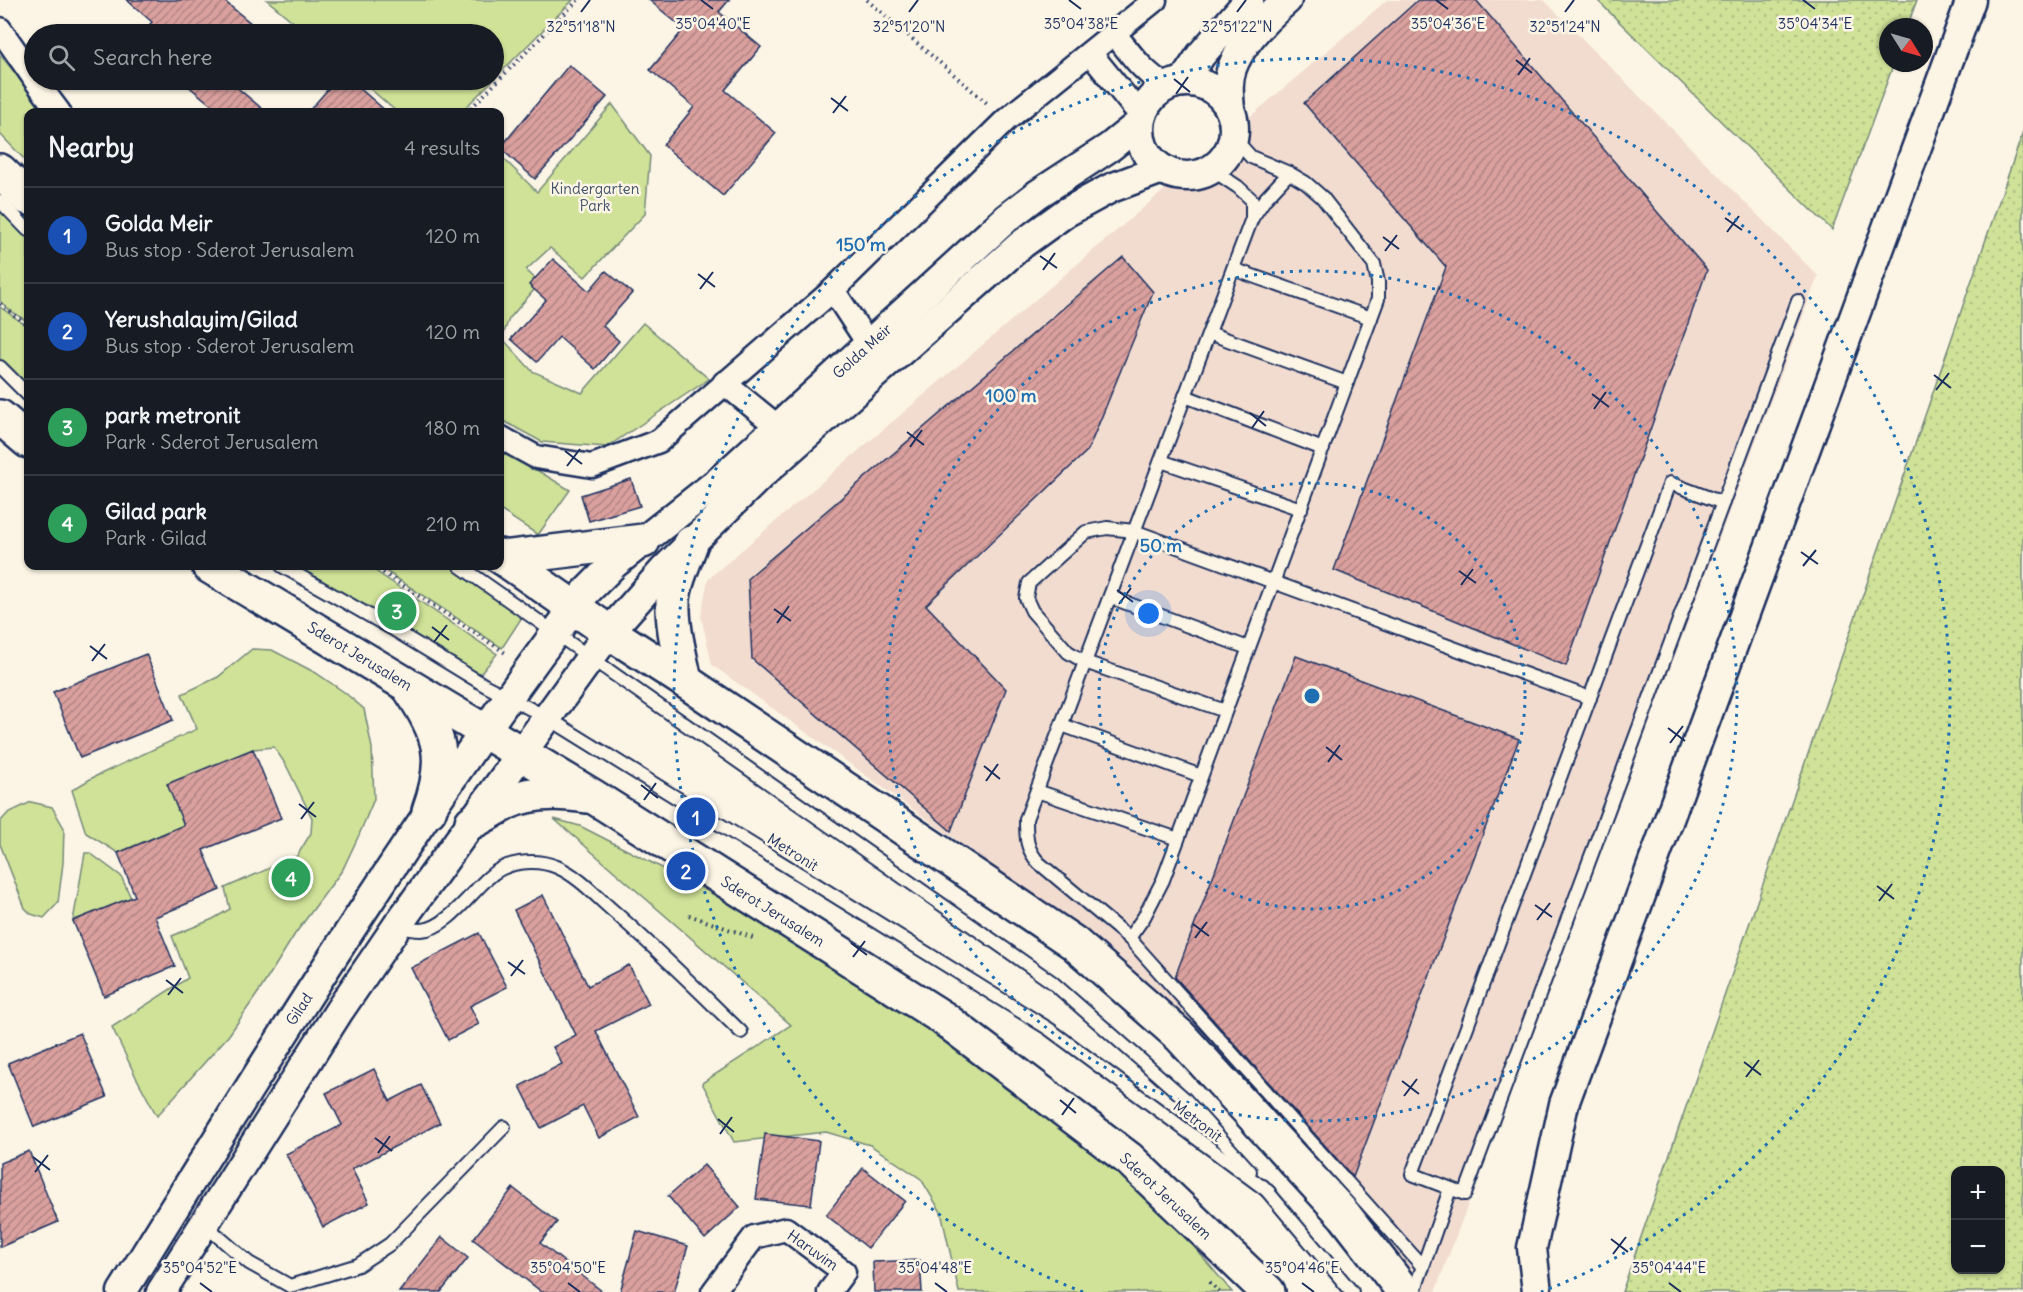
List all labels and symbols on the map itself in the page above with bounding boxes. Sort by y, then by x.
text: 35°04'40"E [675,14,751,33]
text: 35°04'38"E [1044,14,1119,33]
text: 35°04'36"E [1411,14,1486,33]
text: 35°04'34"E [1778,14,1853,33]
text: 32°51'18"N [546,17,616,36]
text: 32°51'20"N [873,17,945,36]
text: 32°51'22"N [1201,17,1273,36]
text: 32°51'24"N [1529,17,1601,36]
north arrow [1879,18,1933,72]
park label: Kindergarten Park [551,179,640,215]
text: 150 m [836,233,886,256]
street label: Golda Meir [828,319,896,383]
text: 100 m [986,384,1037,407]
text: 50 m [1140,534,1182,557]
pin: 3 [378,588,416,634]
your location [1134,599,1163,628]
street label: Sderot Jerusalem [304,617,416,695]
centre of rings [1302,686,1322,706]
pin: 1 [676,794,716,840]
street label: Metronit [764,829,822,875]
pin: 2 [666,848,706,894]
pin: 4 [272,856,310,900]
street label: Sderot Jerusalem [718,871,828,951]
street label: Gilad [282,989,317,1029]
street label: Metronit [1170,1096,1226,1146]
street label: Sderot Jerusalem [1116,1149,1216,1243]
street label: Haruvim [784,1226,842,1274]
text: 35°04'52"E [163,1258,237,1277]
text: 35°04'50"E [530,1258,606,1277]
text: 35°04'48"E [898,1258,972,1277]
text: 35°04'46"E [1265,1258,1339,1277]
text: 35°04'44"E [1632,1258,1706,1277]

